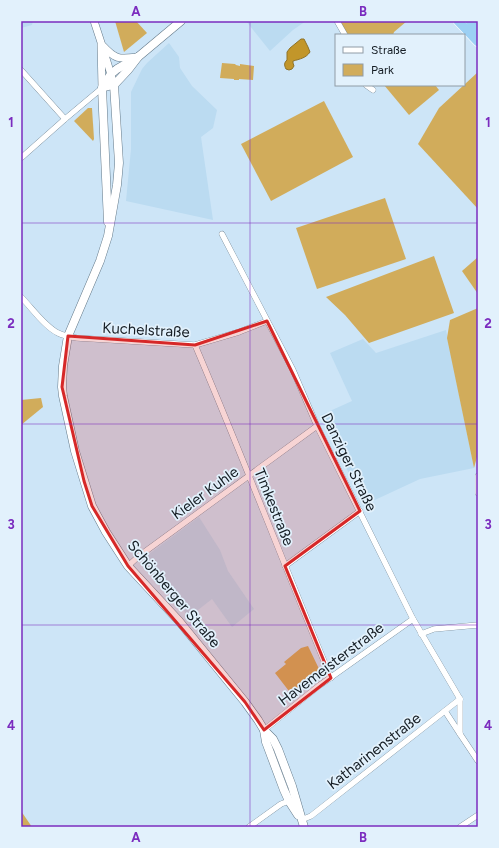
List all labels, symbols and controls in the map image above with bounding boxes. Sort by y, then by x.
text: A [131,4,141,19]
text: B [359,4,367,19]
legend [335,34,465,86]
text: Straße [371,43,407,57]
text: Park [371,63,394,77]
text: 1 [8,115,14,130]
text: 1 [485,115,491,130]
text: 2 [7,316,15,331]
text: 2 [484,316,492,331]
street label: Kuchelstraße [102,319,190,341]
street label: Danziger Straße [317,410,381,514]
street label: Kieler Kuhle [168,463,242,523]
street label: Timkestraße [250,466,298,548]
text: 3 [7,517,15,532]
text: 3 [484,517,492,532]
street label: Schönberger Straße [124,537,224,651]
street label: Havemeisterstraße [275,619,387,709]
street label: Katharinenstraße [324,709,424,793]
text: 4 [7,718,15,733]
text: 4 [484,718,492,733]
text: A [131,830,141,845]
text: B [359,830,367,845]

